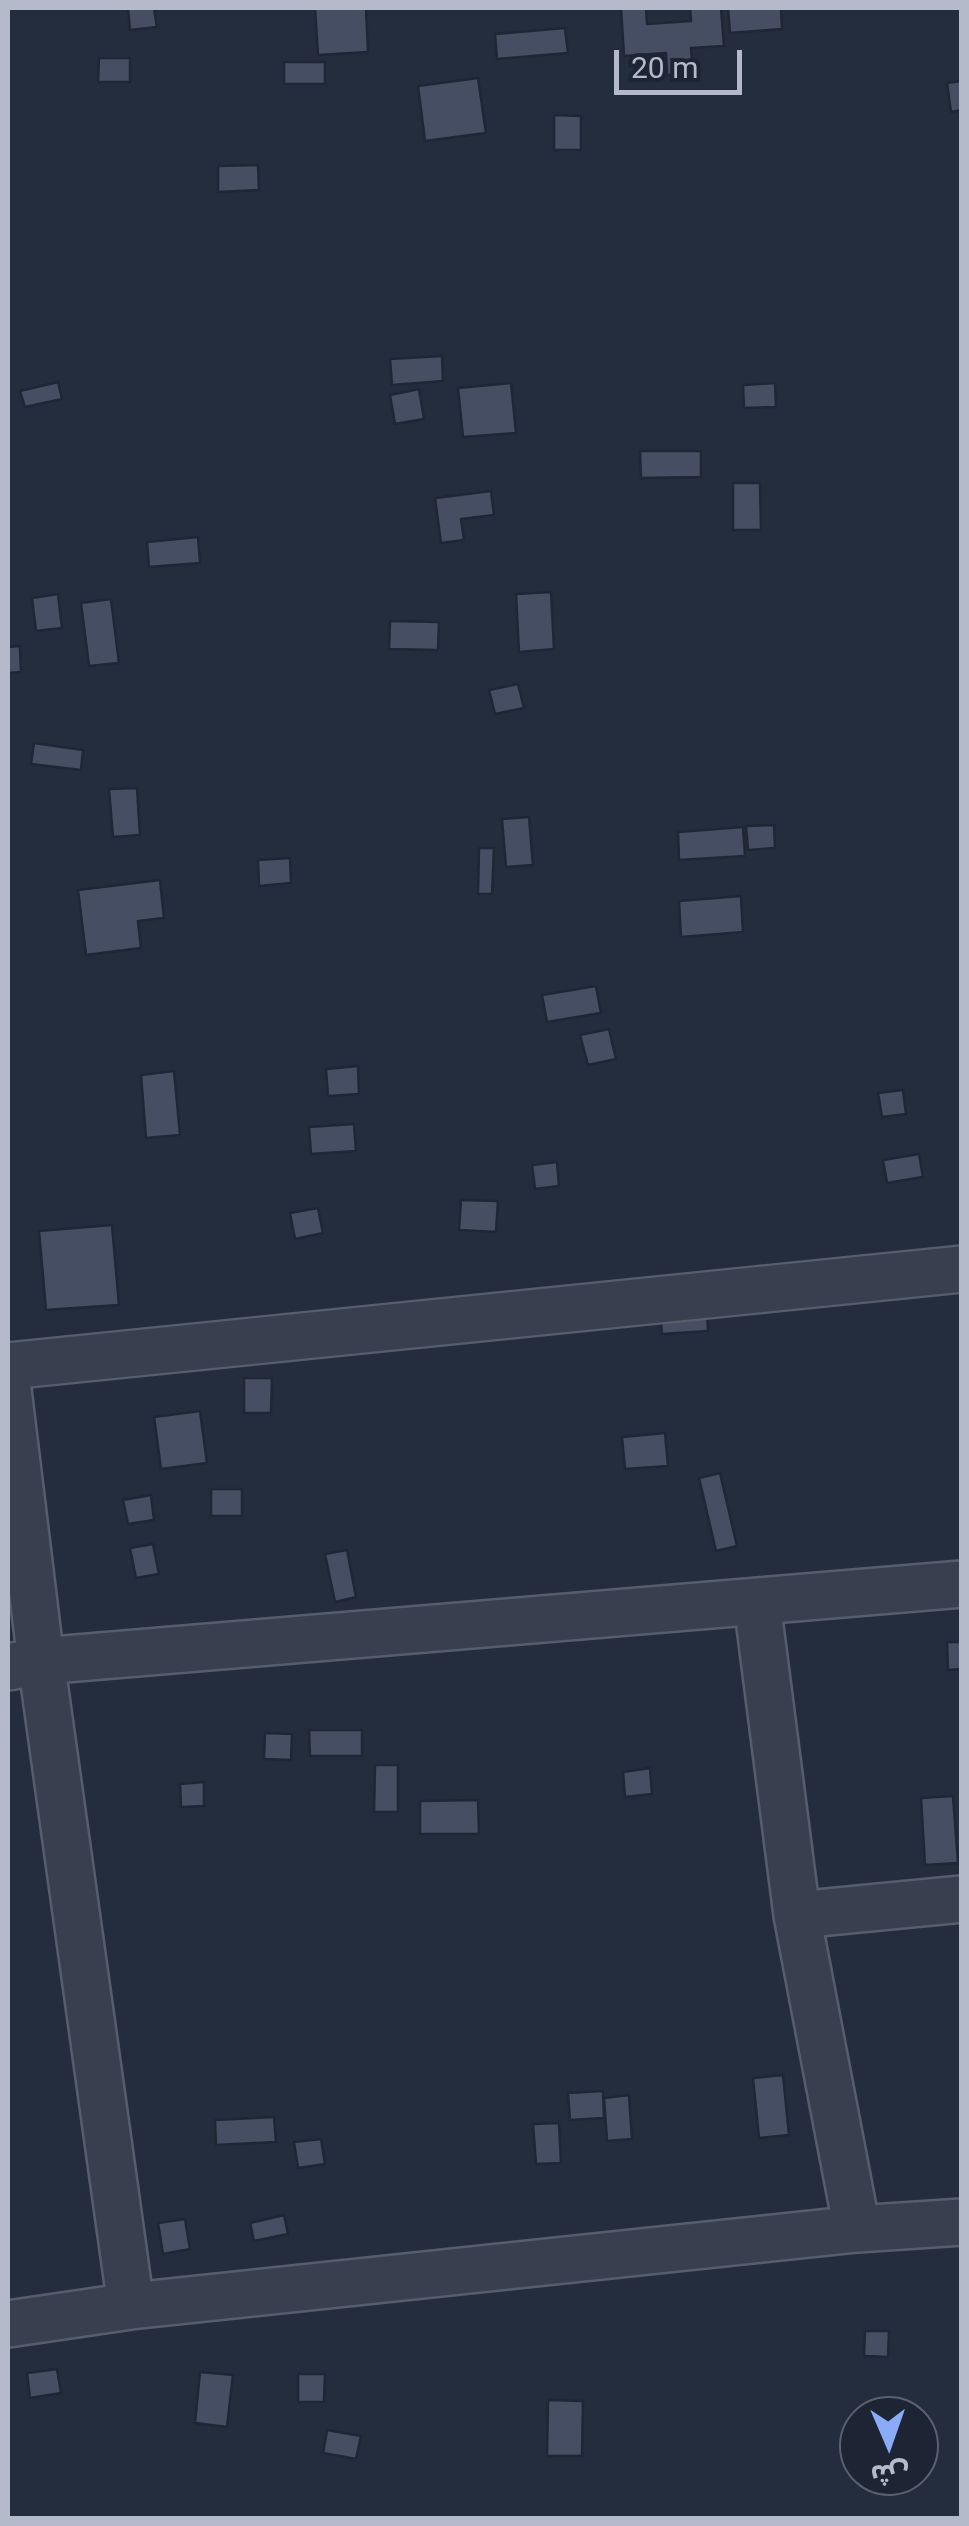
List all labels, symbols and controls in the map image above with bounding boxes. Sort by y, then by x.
scale bar [619,30,746,92]
text: 20 m [631,50,698,85]
north arrow [839,2396,939,2496]
text: ش [870,2457,910,2492]

